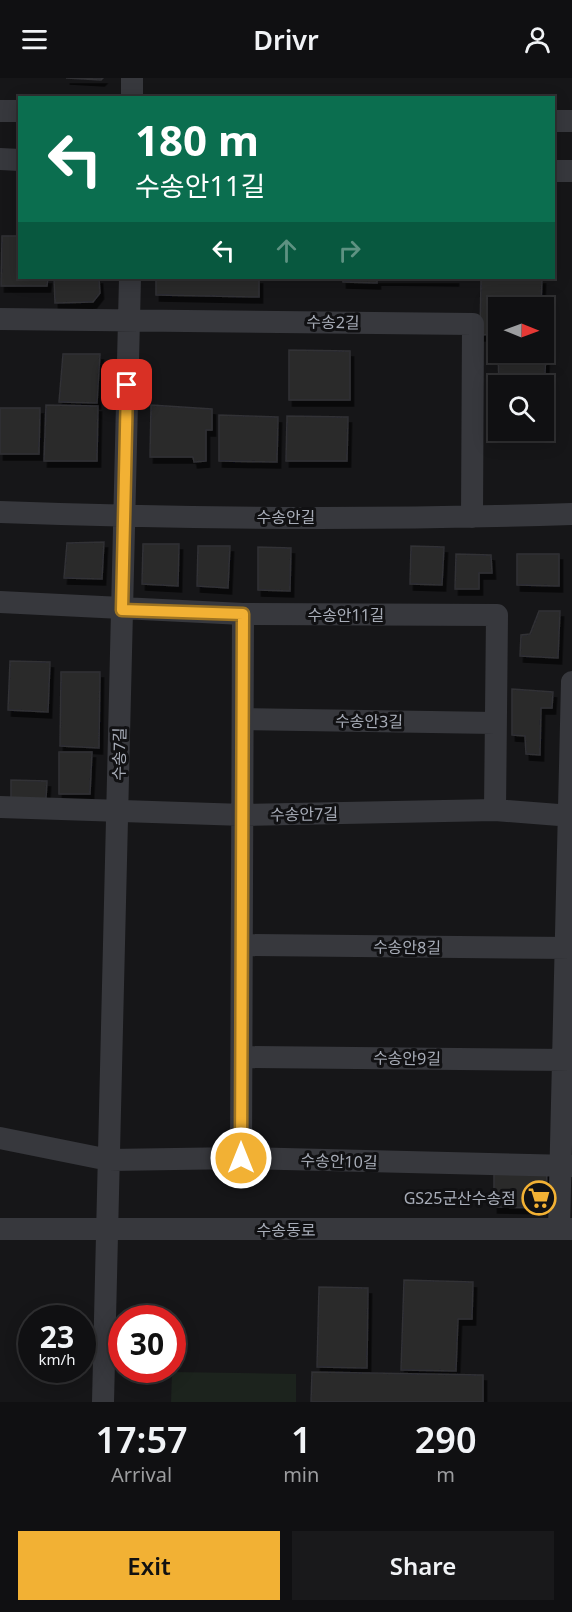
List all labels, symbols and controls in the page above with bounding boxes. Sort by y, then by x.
text: Drivr [253,21,319,58]
icon: menu [18,23,51,56]
icon: person [521,23,554,56]
text: 180 m [135,111,259,168]
icon: left [36,120,114,198]
text: 수송안11길 [135,167,265,204]
icon: left [207,234,240,267]
icon: ahead [270,234,303,267]
icon: right [333,234,366,267]
north arrow [488,297,554,363]
map controls [488,297,554,441]
street label: 수송2길 [306,311,360,333]
pin [101,359,152,410]
icon: arrive [110,368,143,401]
button: search [488,375,554,441]
street label: 수송안길 [257,506,315,528]
street label: 수송안11길 [307,604,385,626]
street label: 수송안3길 [335,709,403,733]
street label: 수송7길 [108,727,130,781]
street label: 수송안7길 [270,802,338,826]
street label: 수송안8길 [373,935,441,959]
street label: 수송안9길 [373,1046,441,1070]
position arrow [209,1126,273,1190]
street label: 수송안10길 [300,1149,378,1173]
supermarket icon: GS25군산수송점 [521,1180,557,1216]
place label: GS25군산수송점 [404,1187,516,1209]
street label: 수송동로 [257,1219,316,1241]
speed limit sign: 30 [108,1305,186,1383]
text: 23 [40,1316,74,1357]
text: km/h [39,1349,75,1369]
text: 17:57 [95,1415,188,1464]
text: 1 [291,1415,312,1464]
text: 290 [415,1415,477,1464]
text: Arrival [111,1461,172,1488]
text: min [283,1461,319,1488]
text: m [436,1461,455,1488]
button: Exit [18,1531,280,1600]
button: Share [292,1531,554,1600]

